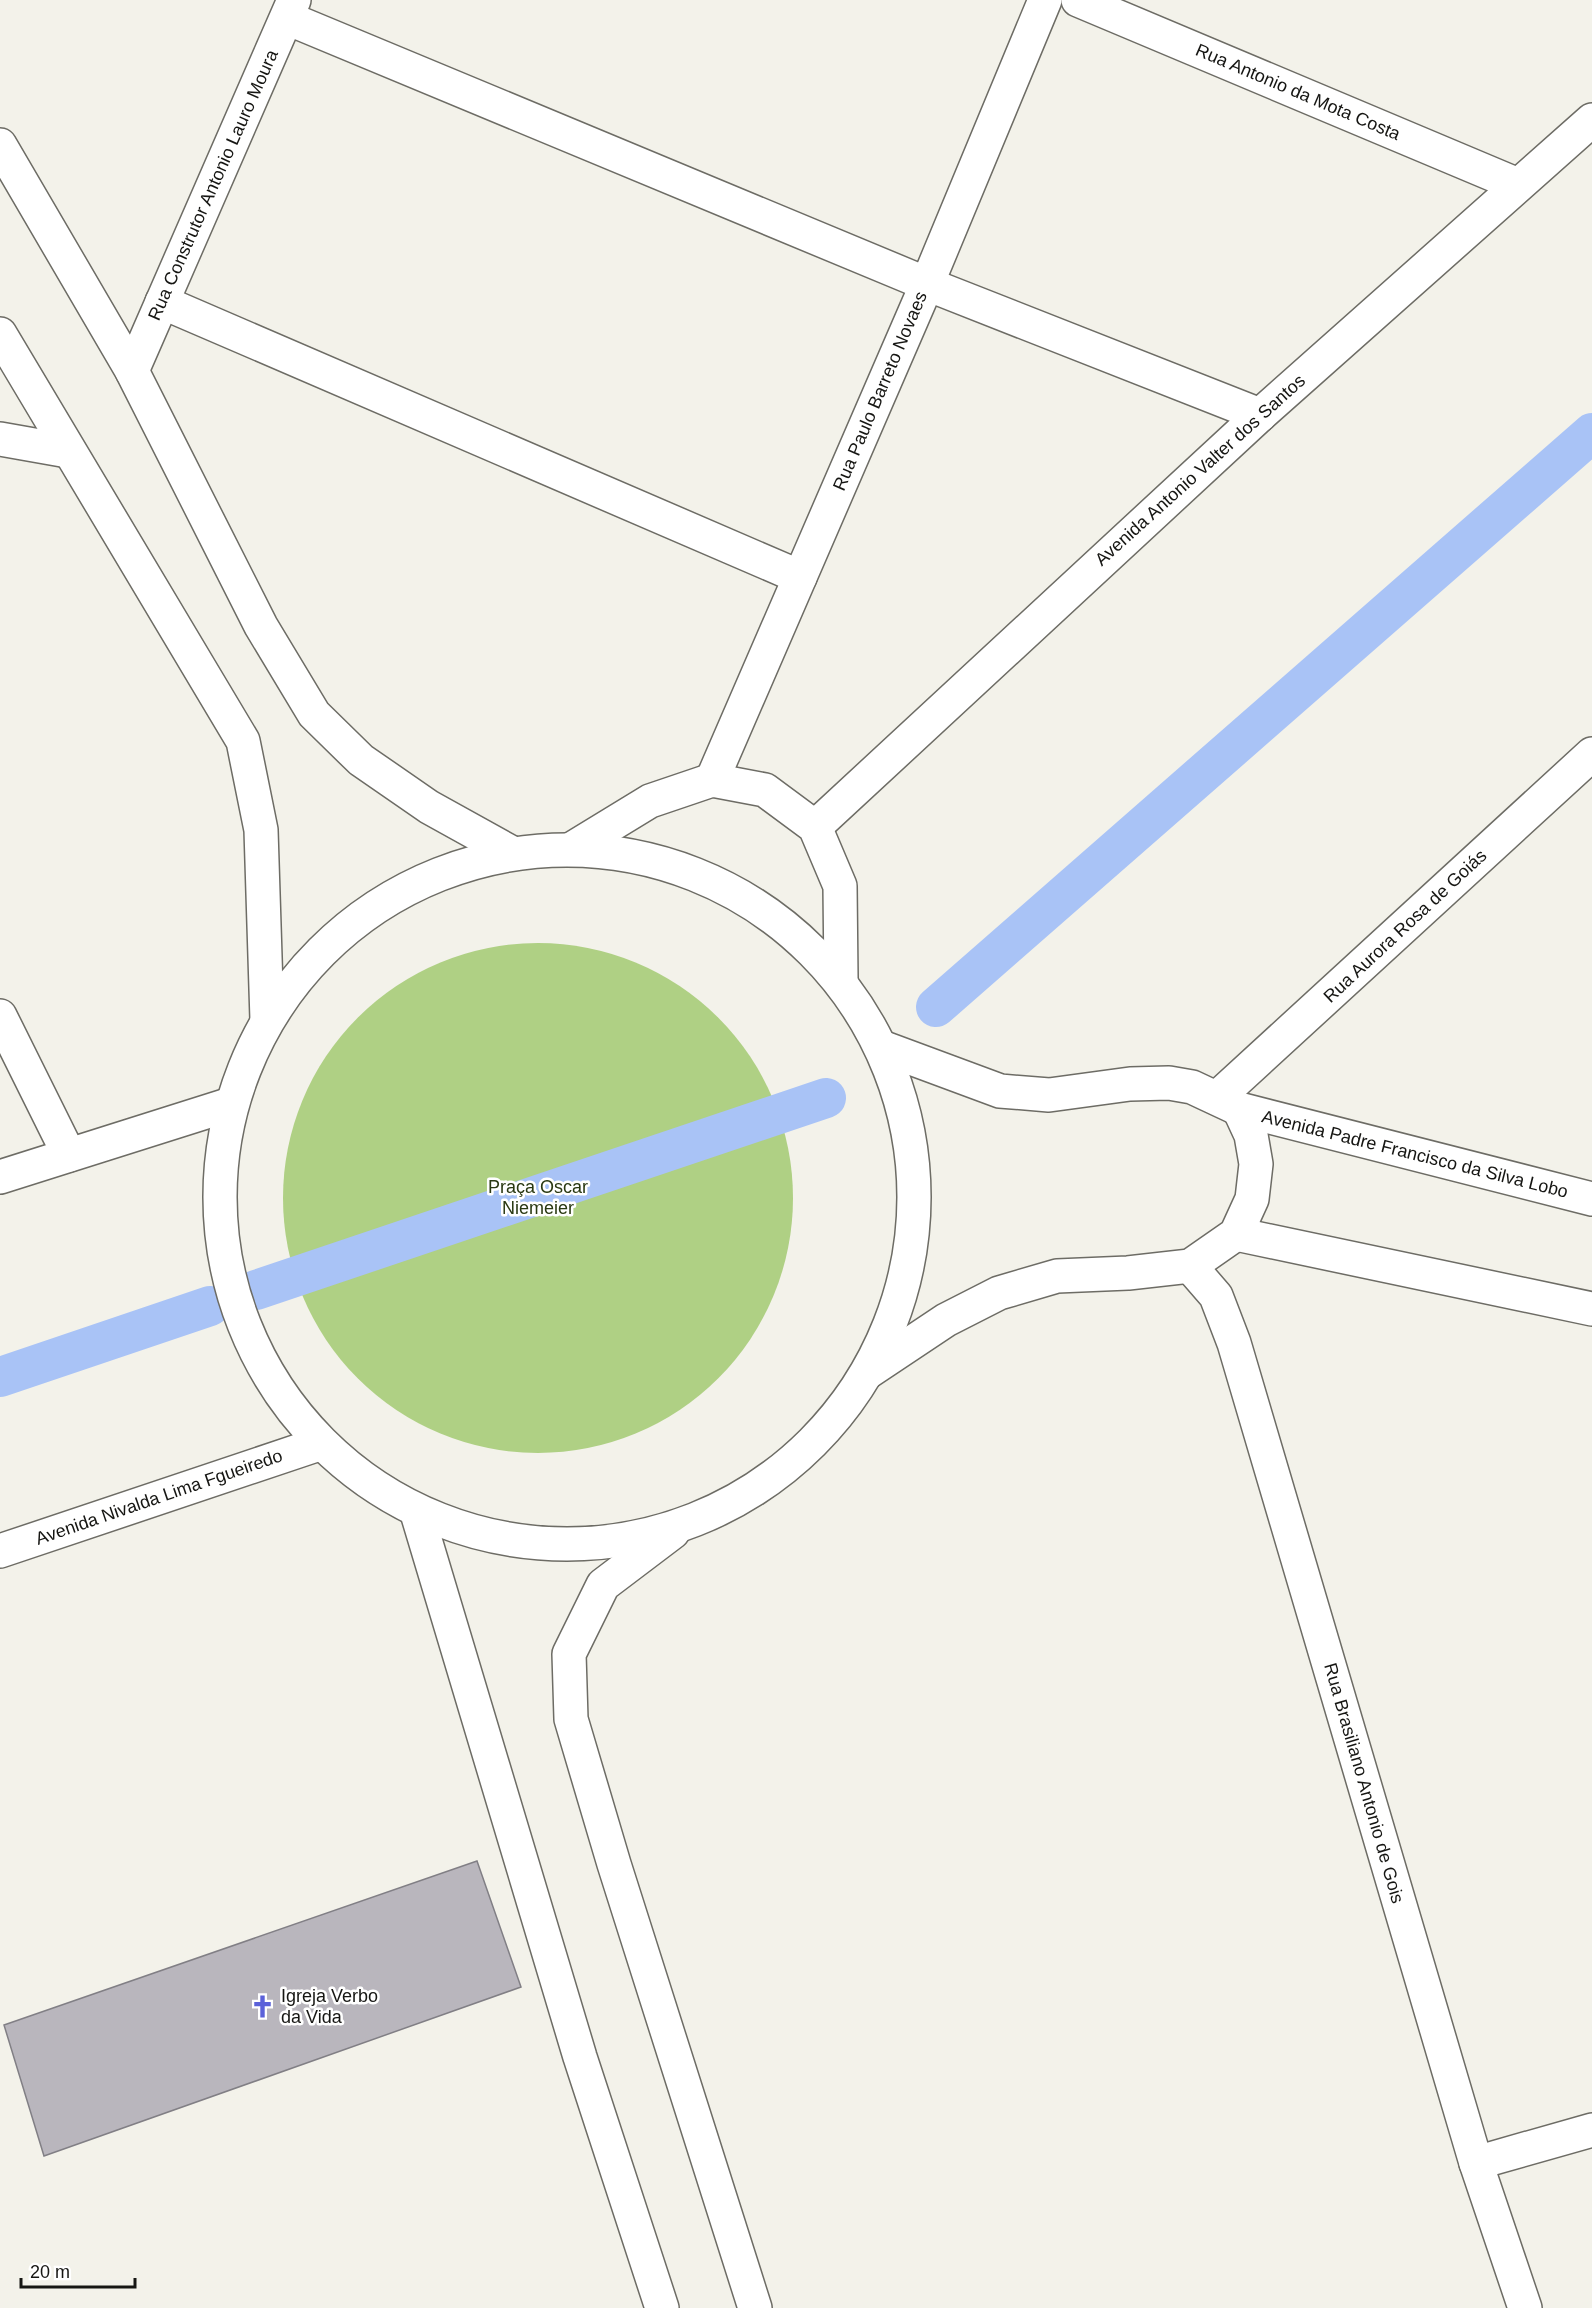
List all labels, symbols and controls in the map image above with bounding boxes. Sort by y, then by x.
street label: Rua Antonio da Mota Costa [1193,40,1404,145]
street label: Rua Construtor Antonio Lauro Moura [144,46,282,323]
street label: Rua Paulo Barreto Novaes [829,289,931,493]
street label: Avenida Antonio Valter dos Santos [1091,370,1309,570]
street label: Rua Aurora Rosa de Goiás [1320,845,1490,1007]
street label: Avenida Padre Francisco da Silva Lobo [1260,1106,1570,1202]
park label: Praça Oscar Niemeier [488,1177,588,1218]
street label: Avenida Nivalda Lima Fgueiredo [33,1445,285,1549]
street label: Rua Brasiliano Antonio de Gois [1320,1660,1408,1906]
place label: Igreja Verbo da Vida [281,1986,378,2027]
church icon: Igreja Verbo da Vida [250,1993,276,2019]
scale bar [21,2251,135,2289]
text: 20 m [30,2262,70,2282]

